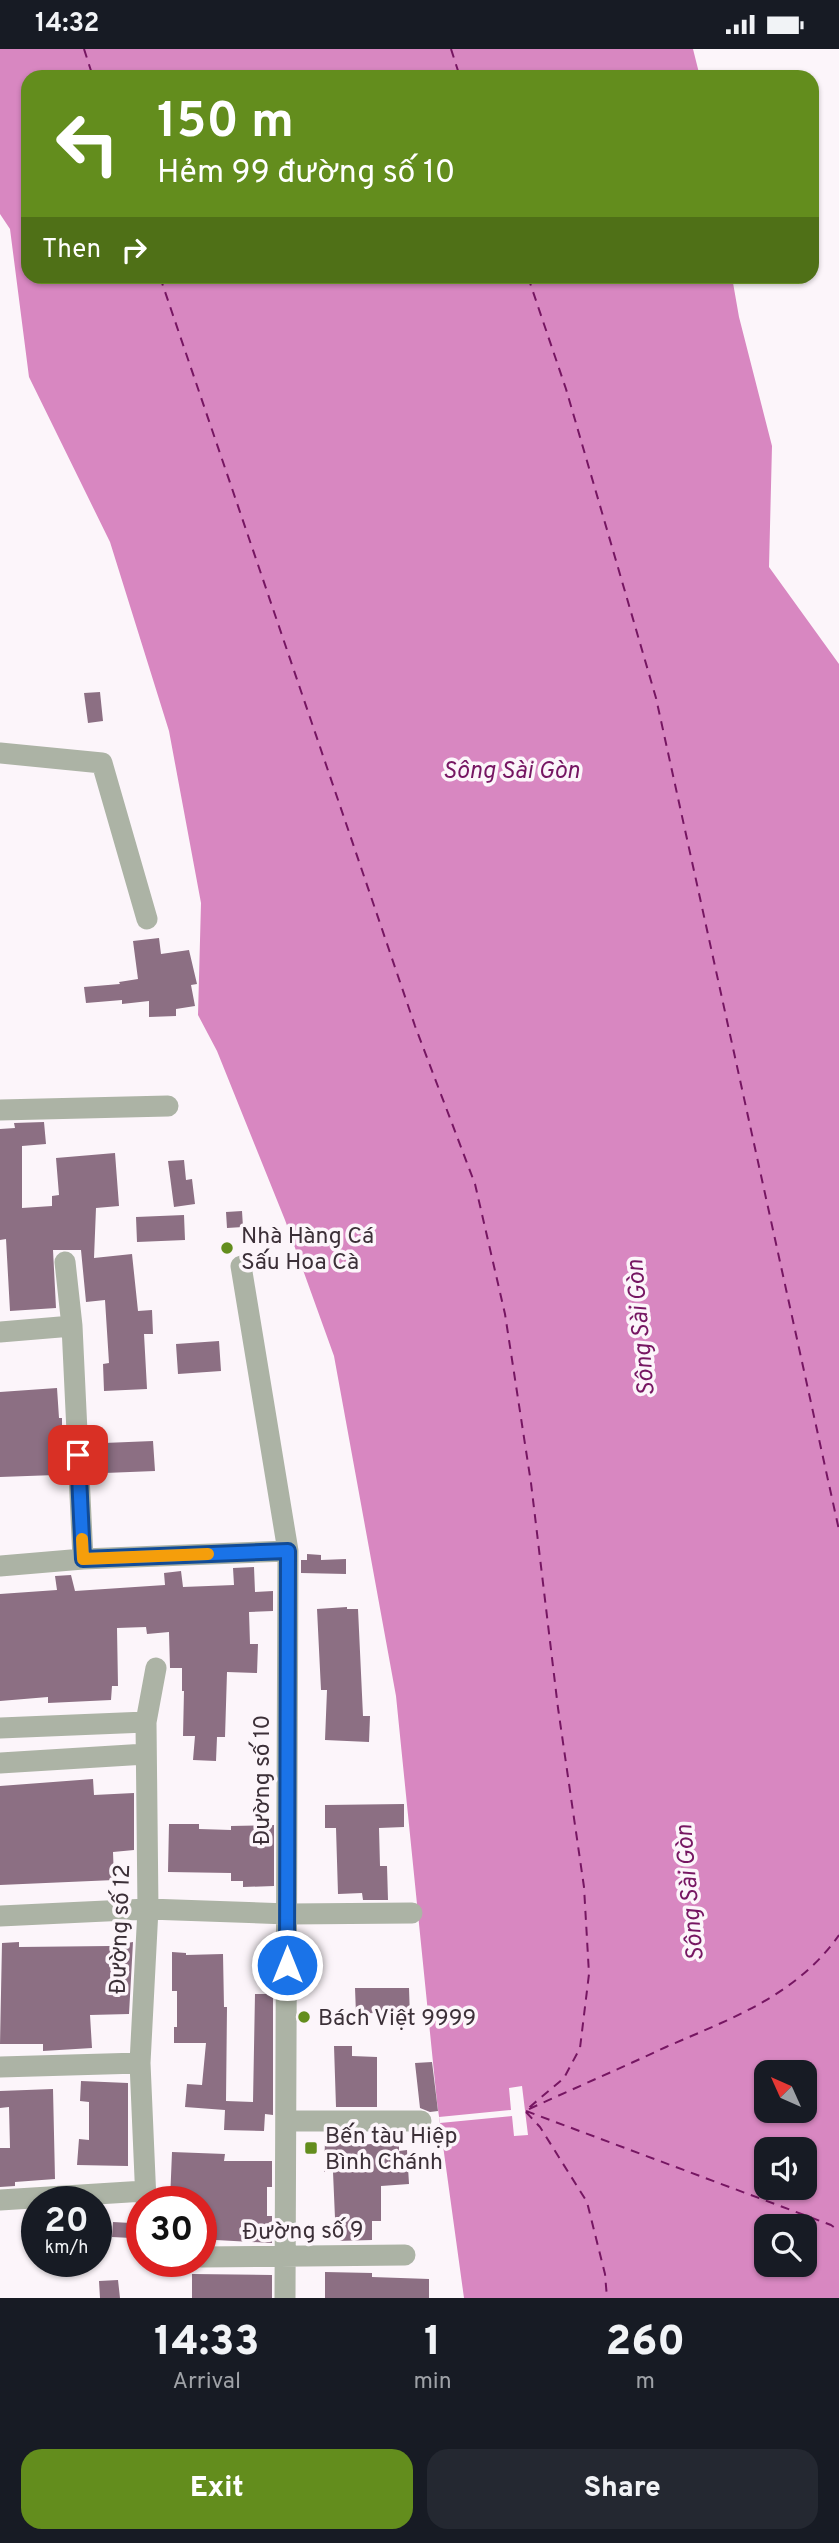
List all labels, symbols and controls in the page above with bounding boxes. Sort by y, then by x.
text: 14:32 [35,8,99,41]
text: 150 m [157,93,294,155]
icon: left [42,98,133,189]
text: Hẻm 99 đường số 10 [157,154,455,194]
icon: right [115,231,153,269]
text: Then [42,234,101,267]
water label: Sông Sài Gòn [442,757,580,787]
place label: Nhà Hàng Cá Sấu Hoa Cà [241,1223,374,1278]
marker: Nhà Hàng Cá Sấu Hoa Cà [219,1240,235,1256]
water label: Sông Sài Gòn [621,1258,663,1397]
pin [48,1425,108,1485]
icon: arrive [59,1436,97,1474]
street label: Đường số 10 [248,1715,278,1845]
water label: Sông Sài Gòn [670,1823,712,1962]
street label: Đường số 12 [104,1864,138,1995]
position arrow [250,1928,324,2002]
place label: Bách Việt 9999 [318,2005,476,2034]
marker: Bách Việt 9999 [296,2009,312,2025]
north arrow [754,2060,817,2123]
map controls [754,2060,817,2277]
place label: Bến tàu Hiệp Bình Chánh [325,2122,457,2178]
button: sound [754,2137,817,2200]
marker: Bến tàu Hiệp Bình Chánh [303,2140,319,2156]
speed limit sign: 30 [126,2186,217,2277]
text: 20 [44,2200,89,2244]
button: search [754,2214,817,2277]
street label: Đường số 9 [242,2216,364,2248]
text: km/h [45,2237,88,2260]
text: 14:33 [154,2317,259,2370]
text: 1 [424,2317,441,2370]
text: 260 [606,2317,685,2370]
text: Arrival [172,2368,241,2397]
text: min [413,2368,452,2397]
text: m [636,2368,655,2397]
button: Exit [21,2449,413,2529]
button: Share [427,2449,818,2529]

